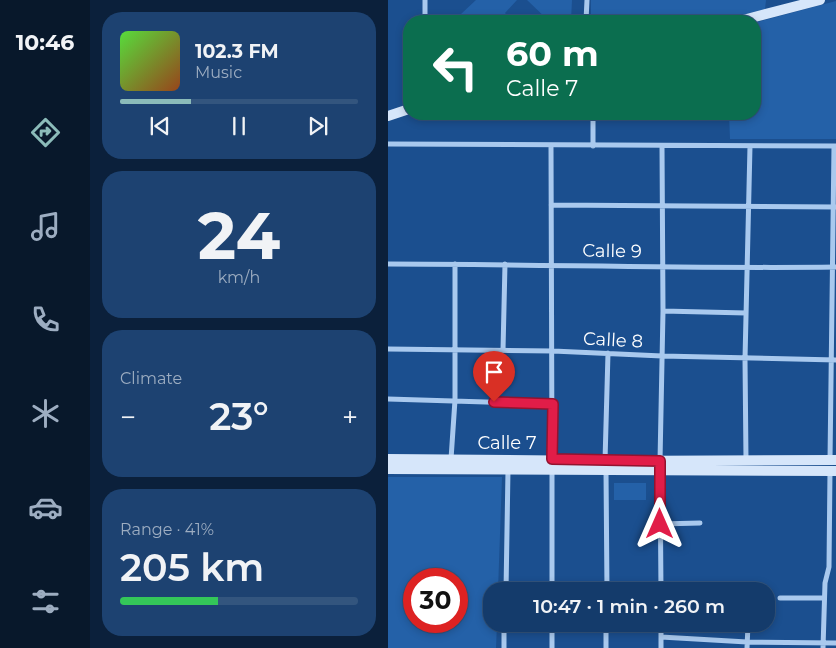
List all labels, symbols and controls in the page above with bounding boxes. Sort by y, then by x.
text: 10:46 [16,29,74,56]
text: 60 m [506,32,599,75]
icon: left [423,35,488,100]
text: 102.3 FM [195,40,279,63]
text: Music [195,63,242,82]
text: Calle 7 [506,75,578,102]
icon: previous [146,112,174,140]
icon: pause [225,112,253,140]
icon: next [304,112,332,140]
icon: directions [28,115,63,150]
text: 24 [198,196,280,275]
icon: music [28,209,63,244]
street label: Calle 9 [582,239,642,263]
text: km/h [218,268,260,287]
icon: phone [28,302,63,337]
street label: Calle 8 [582,327,644,353]
pin [473,351,515,402]
icon: arrive [480,358,508,386]
text: Climate [120,369,182,388]
text: 23° [209,393,269,440]
icon: climate [28,396,63,431]
text: − [120,400,136,434]
text: + [342,400,358,434]
street label: Calle 7 [477,432,537,454]
icon: car [28,490,63,525]
position arrow [633,497,685,549]
text: Range · 41% [120,520,214,539]
text: 205 km [120,544,264,591]
speed limit sign: 30 [403,568,468,633]
icon: filters [28,584,63,619]
text: 10:47 · 1 min · 260 m [533,595,725,618]

